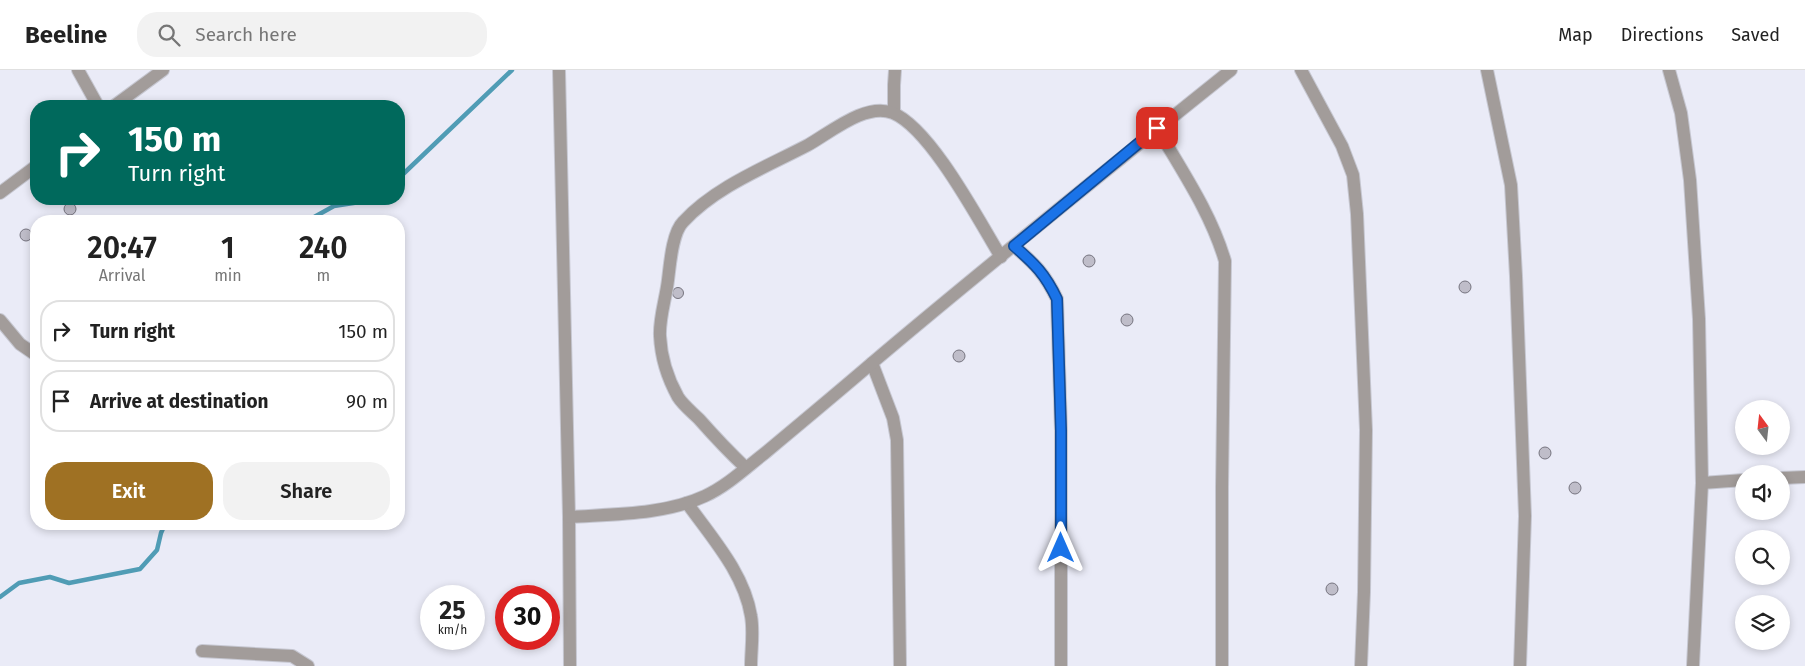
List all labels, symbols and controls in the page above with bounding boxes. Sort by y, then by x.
search box [137,12,487,57]
text: Beeline [25,21,107,49]
icon: search [155,21,183,49]
text: Search here [195,23,297,46]
text: Map [1558,24,1593,46]
text: Directions [1621,24,1703,46]
text: Saved [1731,24,1780,46]
pin [1136,107,1178,149]
icon: arrive [1143,114,1171,142]
text: 150 m [128,118,221,160]
icon: right [45,120,110,185]
text: Turn right [128,160,225,187]
text: 20:47 [87,230,157,266]
text: 1 [221,230,235,266]
text: 240 [299,230,348,266]
text: Arrival [99,266,146,285]
text: min [214,266,242,285]
text: m [316,266,330,285]
icon: right [47,317,75,345]
text: Turn right [90,320,175,343]
text: 150 m [338,320,388,343]
icon: arrive [47,387,75,415]
text: Arrive at destination [90,390,269,413]
text: 90 m [346,390,388,413]
north arrow [1735,400,1790,455]
map controls [1735,400,1790,650]
button: Exit [45,462,213,520]
button: Share [223,462,390,520]
button: sound [1735,465,1790,520]
position arrow [1034,521,1086,573]
button: search [1735,530,1790,585]
speed limit sign: 30 [495,585,560,650]
button: layers [1735,595,1790,650]
text: 25 [439,596,466,626]
text: km/h [438,623,467,637]

